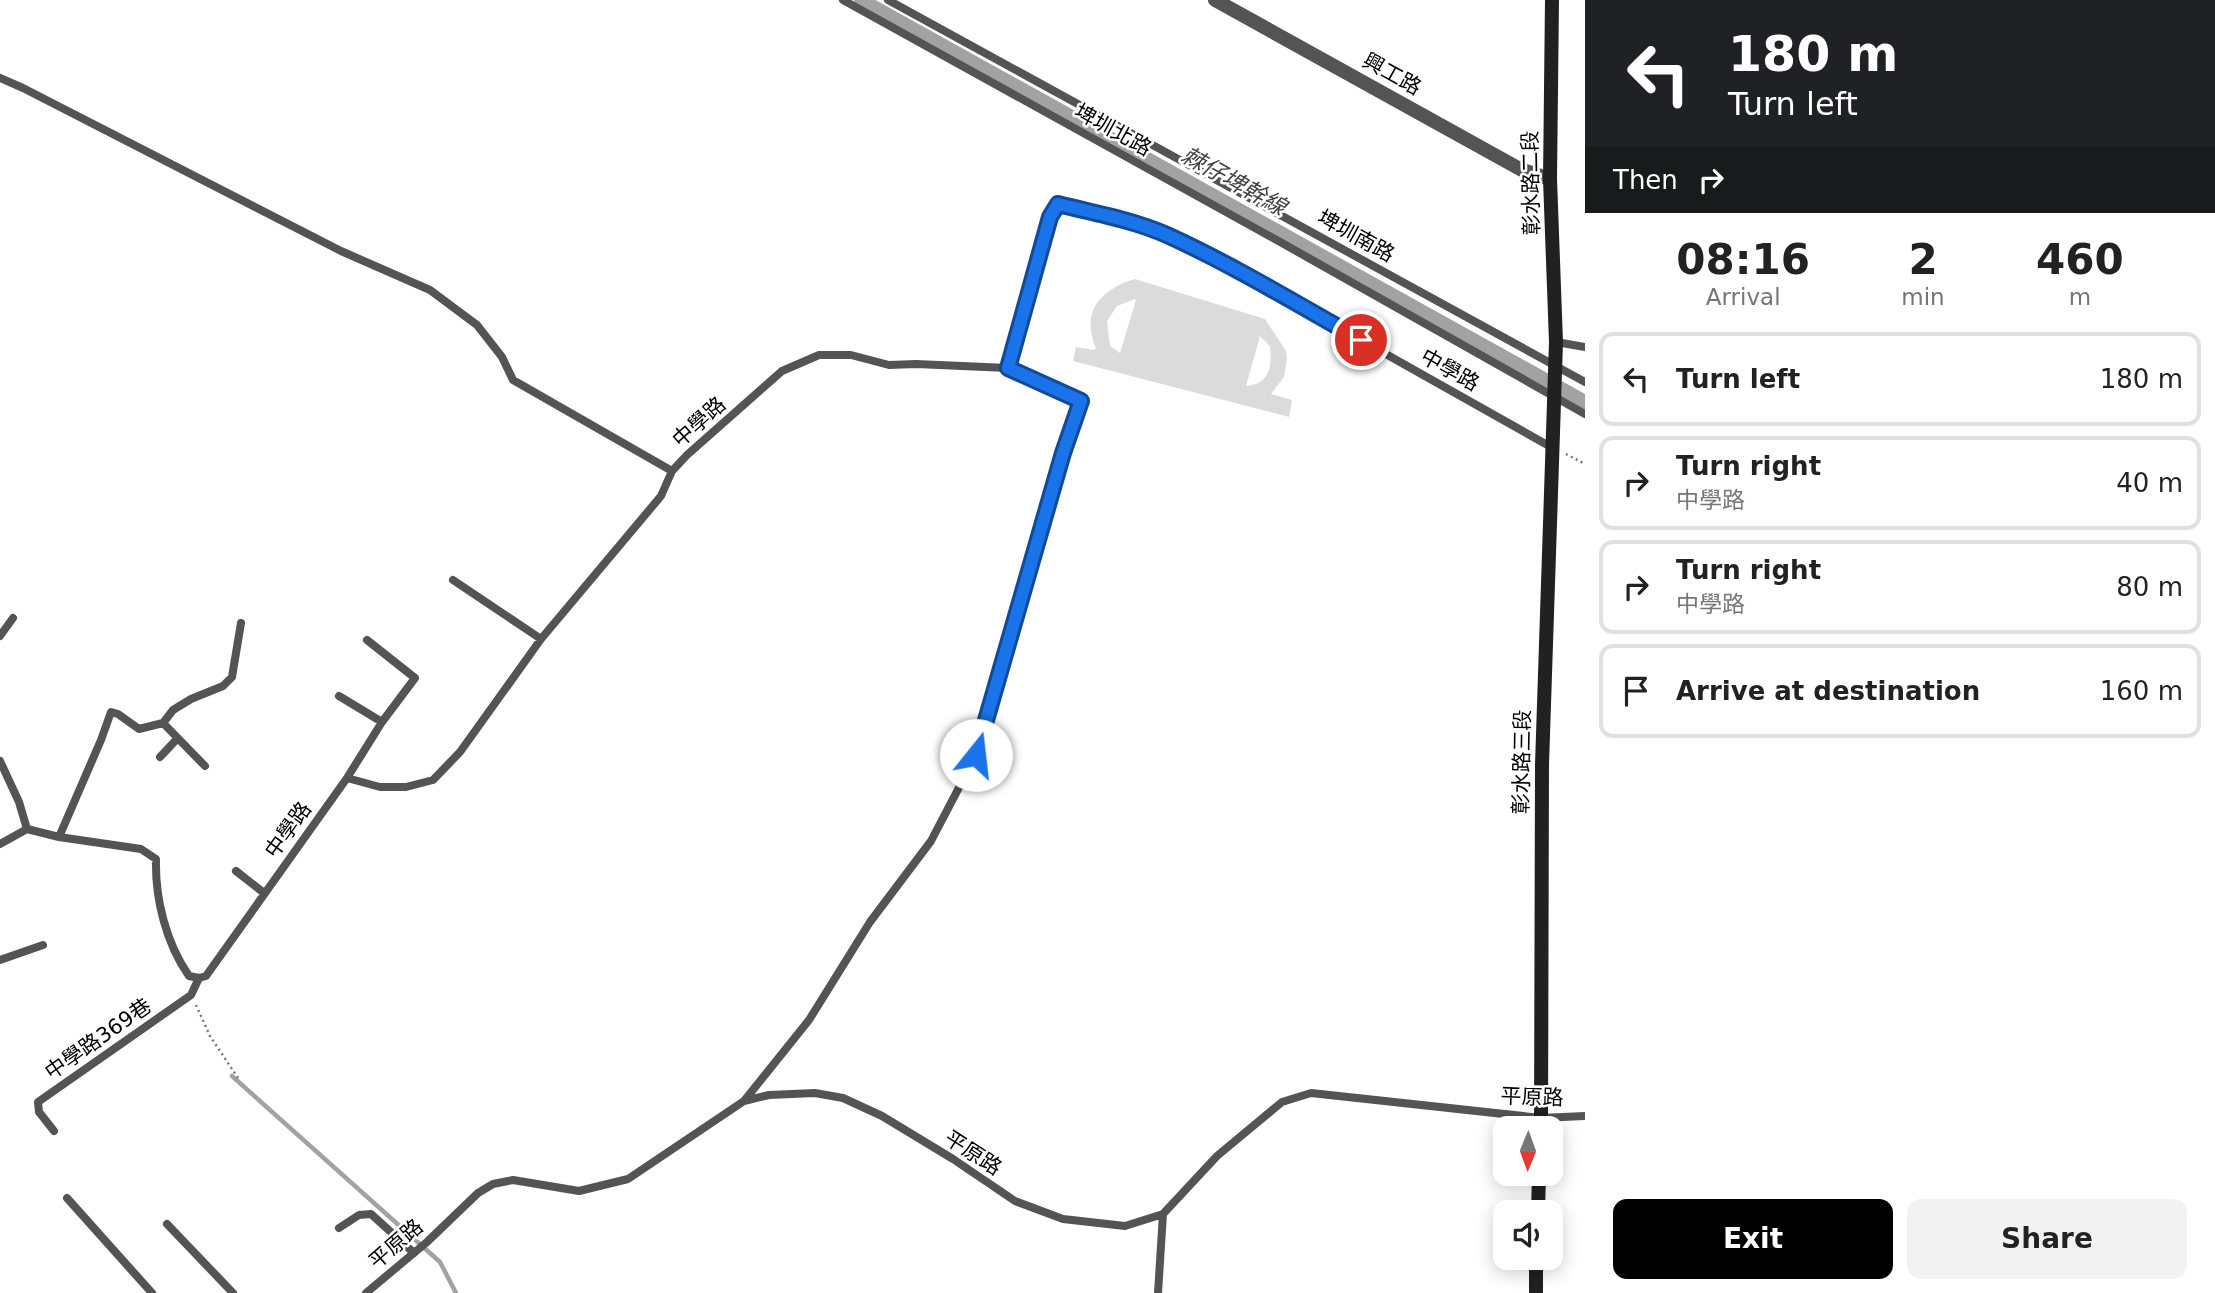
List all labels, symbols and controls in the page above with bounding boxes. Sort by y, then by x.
text: 180 m [1728,26,1898,83]
icon: left [1613,28,1704,119]
street label: 興工路 [1359,48,1425,100]
text: Turn left [1728,85,1858,123]
street label: 埤圳北路 [1070,99,1156,161]
street label: 彰水路二段 [1518,130,1544,236]
water label: 棘仔埤幹線 [1177,142,1293,222]
icon: right [1692,161,1730,199]
text: Then [1613,165,1678,195]
street label: 埤圳南路 [1313,205,1399,267]
text: 08:16 [1676,235,1810,284]
text: 2 [1908,235,1938,284]
text: 460 [2036,235,2124,284]
text: Arrival [1706,284,1781,310]
text: min [1901,284,1945,310]
text: m [2069,284,2091,310]
pin [1331,310,1391,370]
icon: arrive [1342,321,1380,359]
street label: 中學路 [1417,344,1483,396]
icon: left [1617,360,1655,398]
text: Turn left [1676,364,1800,394]
text: 180 m [2100,364,2183,394]
street label: 中學路 [668,392,730,452]
text: Turn right [1676,451,1821,481]
icon: right [1617,464,1655,502]
text: 40 m [2116,468,2183,498]
text: 中學路 [1676,487,1745,513]
text: Turn right [1676,555,1821,585]
icon: right [1617,568,1655,606]
text: 80 m [2116,572,2183,602]
text: 中學路 [1676,591,1745,617]
icon: arrive [1617,672,1655,710]
text: Arrive at destination [1676,676,1980,706]
text: 160 m [2100,676,2183,706]
street label: 彰水路三段 [1509,709,1535,815]
position arrow [939,718,1013,792]
street label: 中學路 [260,797,316,863]
street label: 中學路369巷 [40,994,156,1084]
street label: 平原路 [1500,1084,1564,1110]
north arrow [1493,1116,1563,1186]
map controls [1493,1116,1563,1270]
street label: 平原路 [940,1126,1006,1180]
button: Exit [1613,1199,1893,1279]
button: Share [1907,1199,2187,1279]
button: sound [1493,1200,1563,1270]
street label: 平原路 [364,1214,428,1274]

